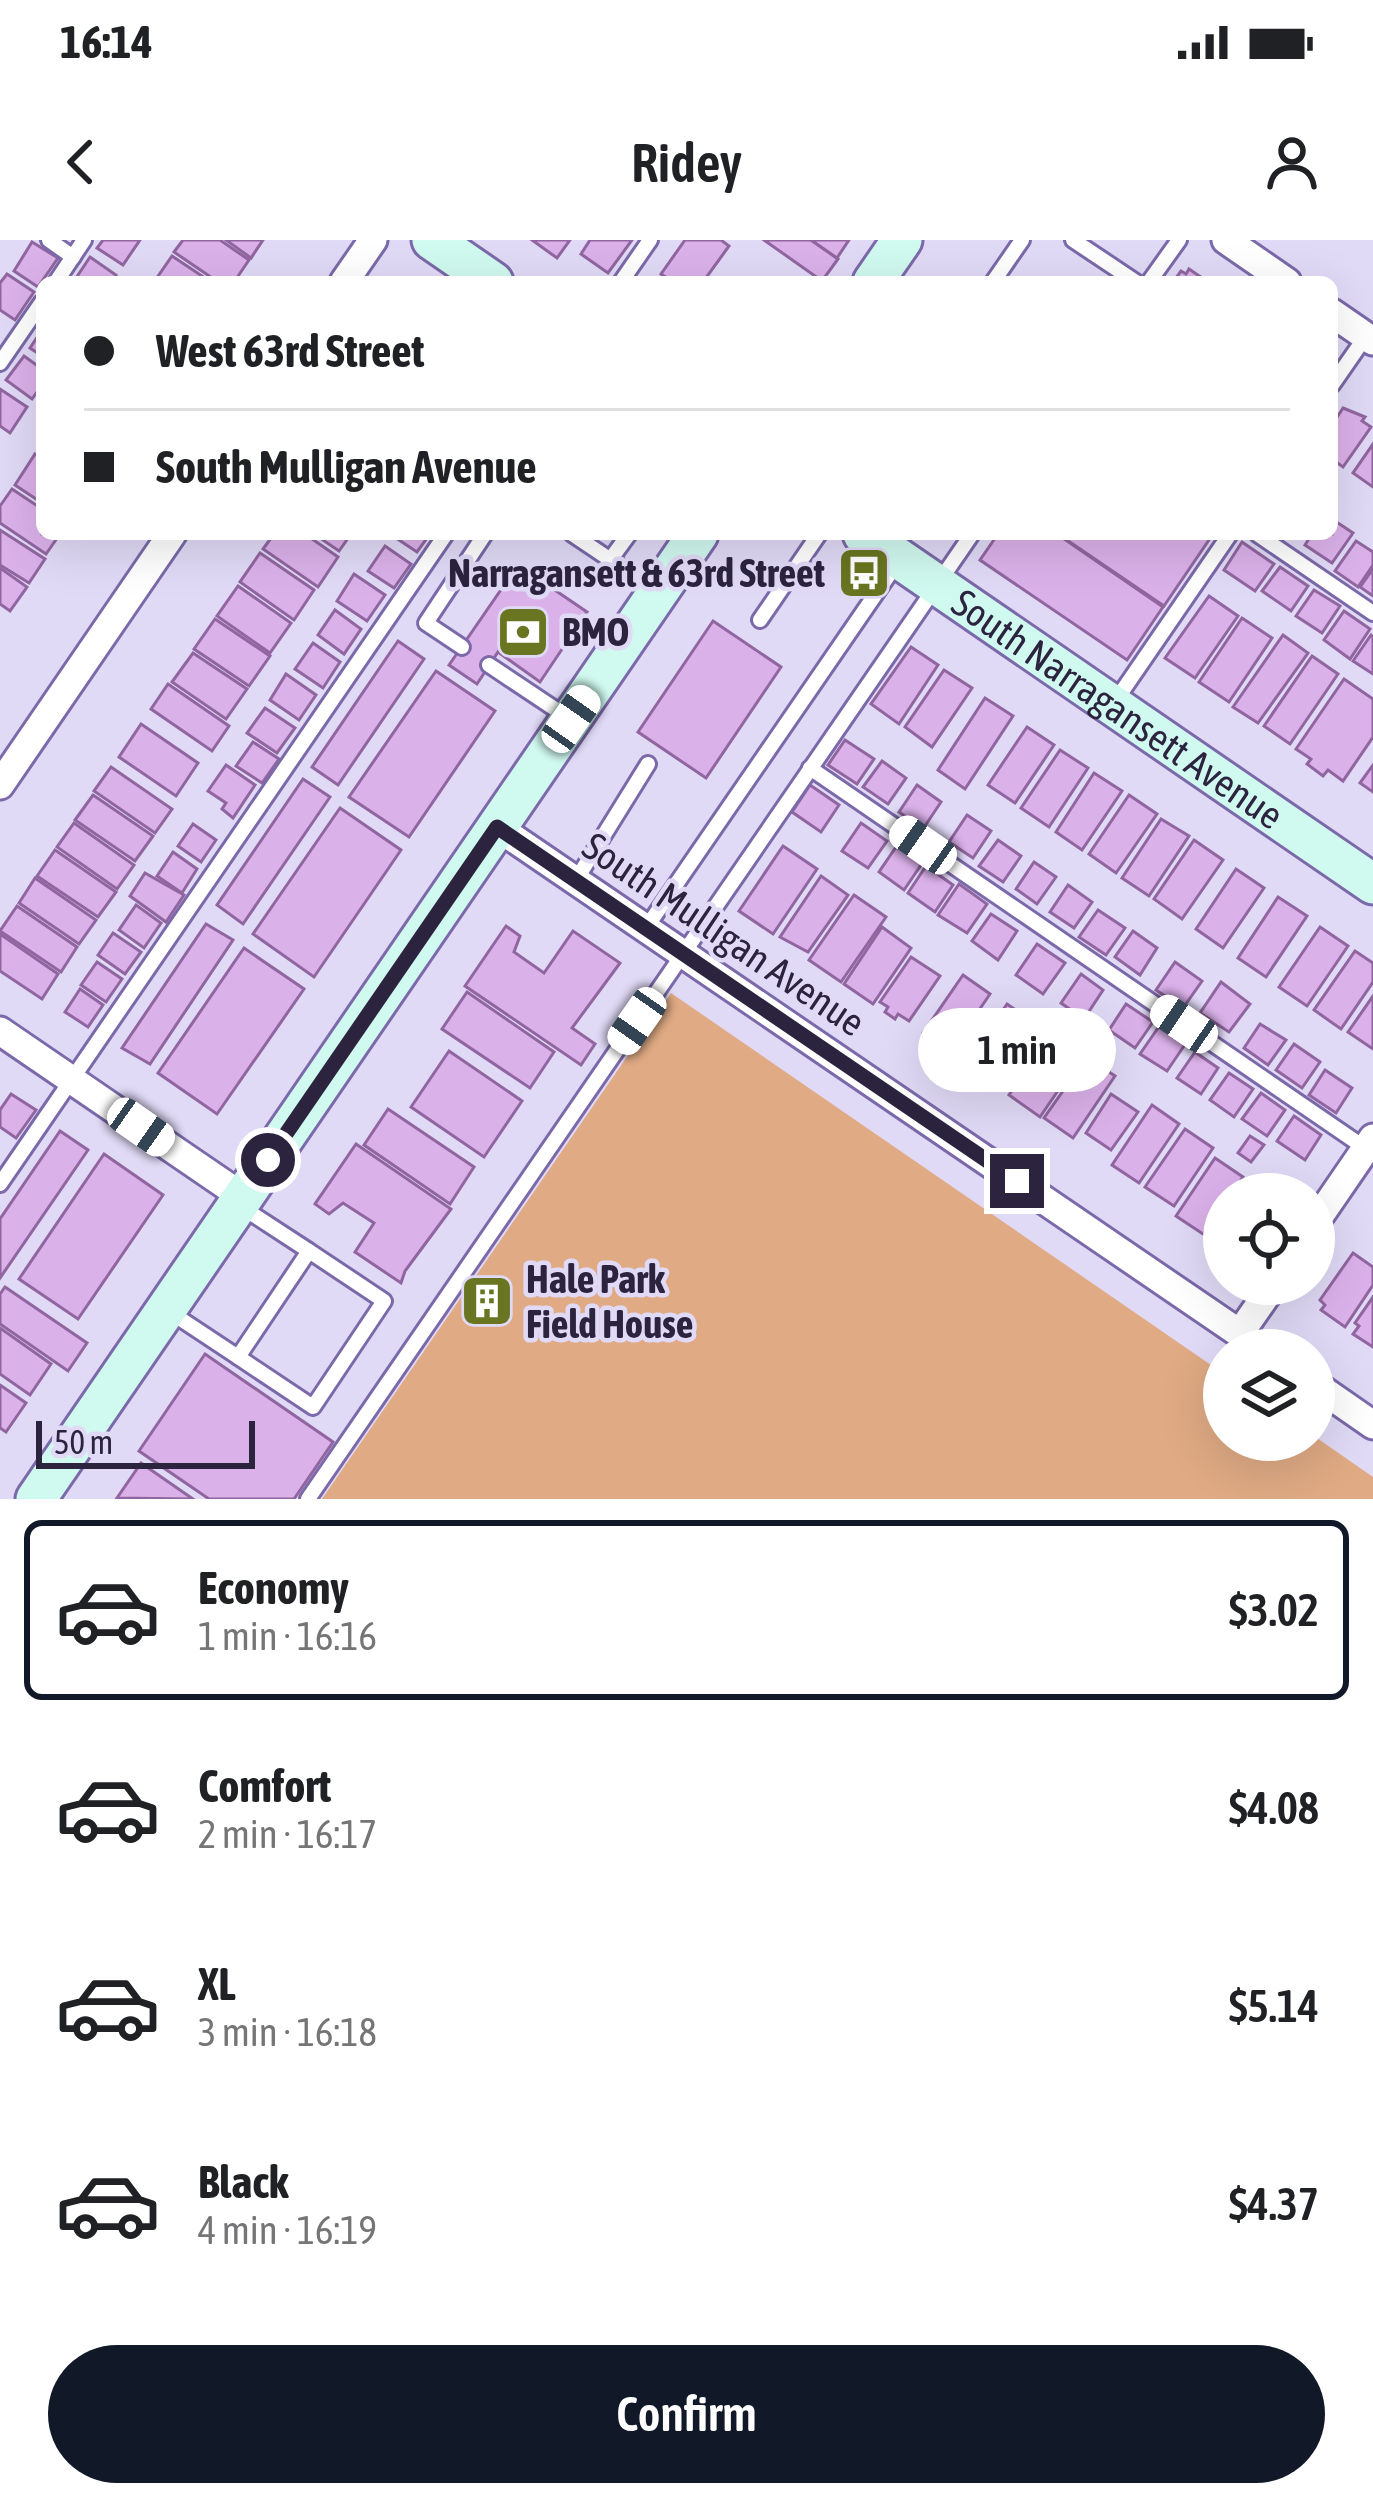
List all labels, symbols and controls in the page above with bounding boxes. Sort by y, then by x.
text: 16:14 [60,16,153,68]
icon: back [48,129,114,195]
icon: person [1259,129,1325,195]
text: Ridey [631,132,742,193]
text: West 63rd Street [156,325,425,377]
text: South Mulligan Avenue [156,441,537,493]
bus stop icon: Narragansett & 63rd Street [836,545,892,601]
place label: Narragansett & 63rd Street [448,551,826,595]
street label: South Narragansett Avenue [944,580,1291,838]
bank icon: BMO [495,604,551,660]
place label: BMO [562,610,629,654]
car [536,679,606,759]
car [883,810,963,880]
street label: South Mulligan Avenue [575,823,873,1045]
car [602,981,672,1061]
car [1144,989,1224,1059]
callout: 1 min [918,1007,1116,1091]
text: 1 min [977,1028,1057,1072]
car [101,1092,181,1162]
route start [241,1133,295,1187]
route end [990,1154,1044,1208]
map controls [1203,1173,1335,1461]
button: locate [1203,1173,1335,1305]
place label: Hale Park Field House [526,1257,693,1346]
building icon: Hale Park Field House [459,1273,515,1329]
button: layers [1203,1329,1335,1461]
scale bar [36,1415,255,1468]
text: 50 m [54,1423,113,1461]
icon: car [54,1556,162,1664]
text: Economy [198,1562,349,1614]
text: $3.02 [1229,1584,1319,1636]
text: 1 min · 16:16 [198,1614,377,1658]
icon: car [54,1754,162,1862]
text: Comfort [198,1760,331,1812]
text: $4.08 [1229,1782,1319,1834]
text: 2 min · 16:17 [198,1812,377,1856]
icon: car [54,1952,162,2060]
text: XL [198,1958,236,2010]
text: $5.14 [1229,1980,1319,2032]
text: 3 min · 16:18 [198,2010,377,2054]
icon: car [54,2150,162,2258]
text: Black [198,2156,289,2208]
text: $4.37 [1229,2178,1319,2230]
text: 4 min · 16:19 [198,2208,377,2252]
button: Confirm [48,2345,1325,2483]

